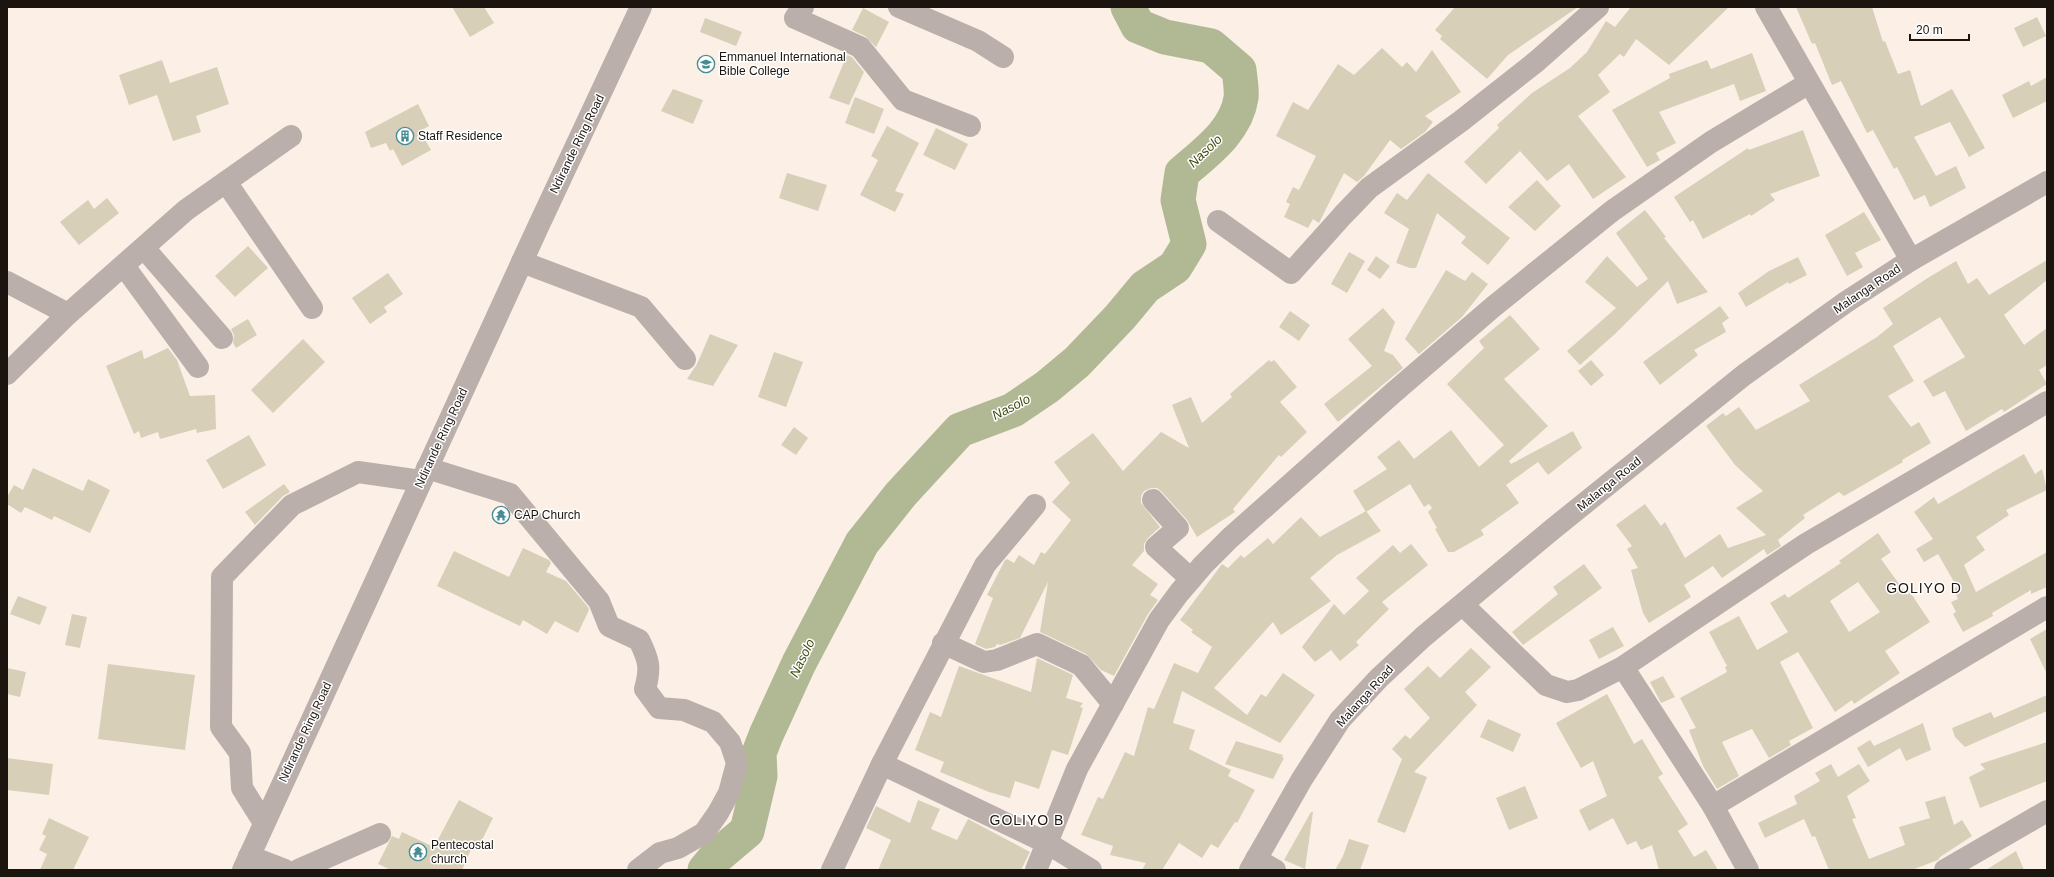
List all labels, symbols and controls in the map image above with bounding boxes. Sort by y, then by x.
scale bar [1910,16,1969,42]
text: 20 m [1916,23,1943,37]
place label: Emmanuel International Bible College [719,50,846,78]
school or university icon: Emmanuel International Bible College [696,54,716,74]
street label: Ndirande Ring Road [547,92,607,196]
building icon: Staff Residence [395,126,415,146]
place label: Staff Residence [418,129,503,143]
water label: Nasolo [1185,132,1225,170]
street label: Malanga Road [1831,261,1903,317]
street label: Ndirande Ring Road [412,386,470,490]
water label: Nasolo [990,391,1032,423]
street label: Malanga Road [1574,454,1644,514]
temple icon: CAP Church [491,505,511,525]
place label: CAP Church [514,508,580,522]
district label: GOLIYO D [1886,580,1962,596]
water label: Nasolo [786,637,818,679]
street label: Malanga Road [1334,662,1396,730]
street label: Ndirande Ring Road [276,680,334,784]
district label: GOLIYO B [990,812,1064,828]
place label: Pentecostal church [431,838,494,866]
temple icon: Pentecostal church [408,842,428,862]

